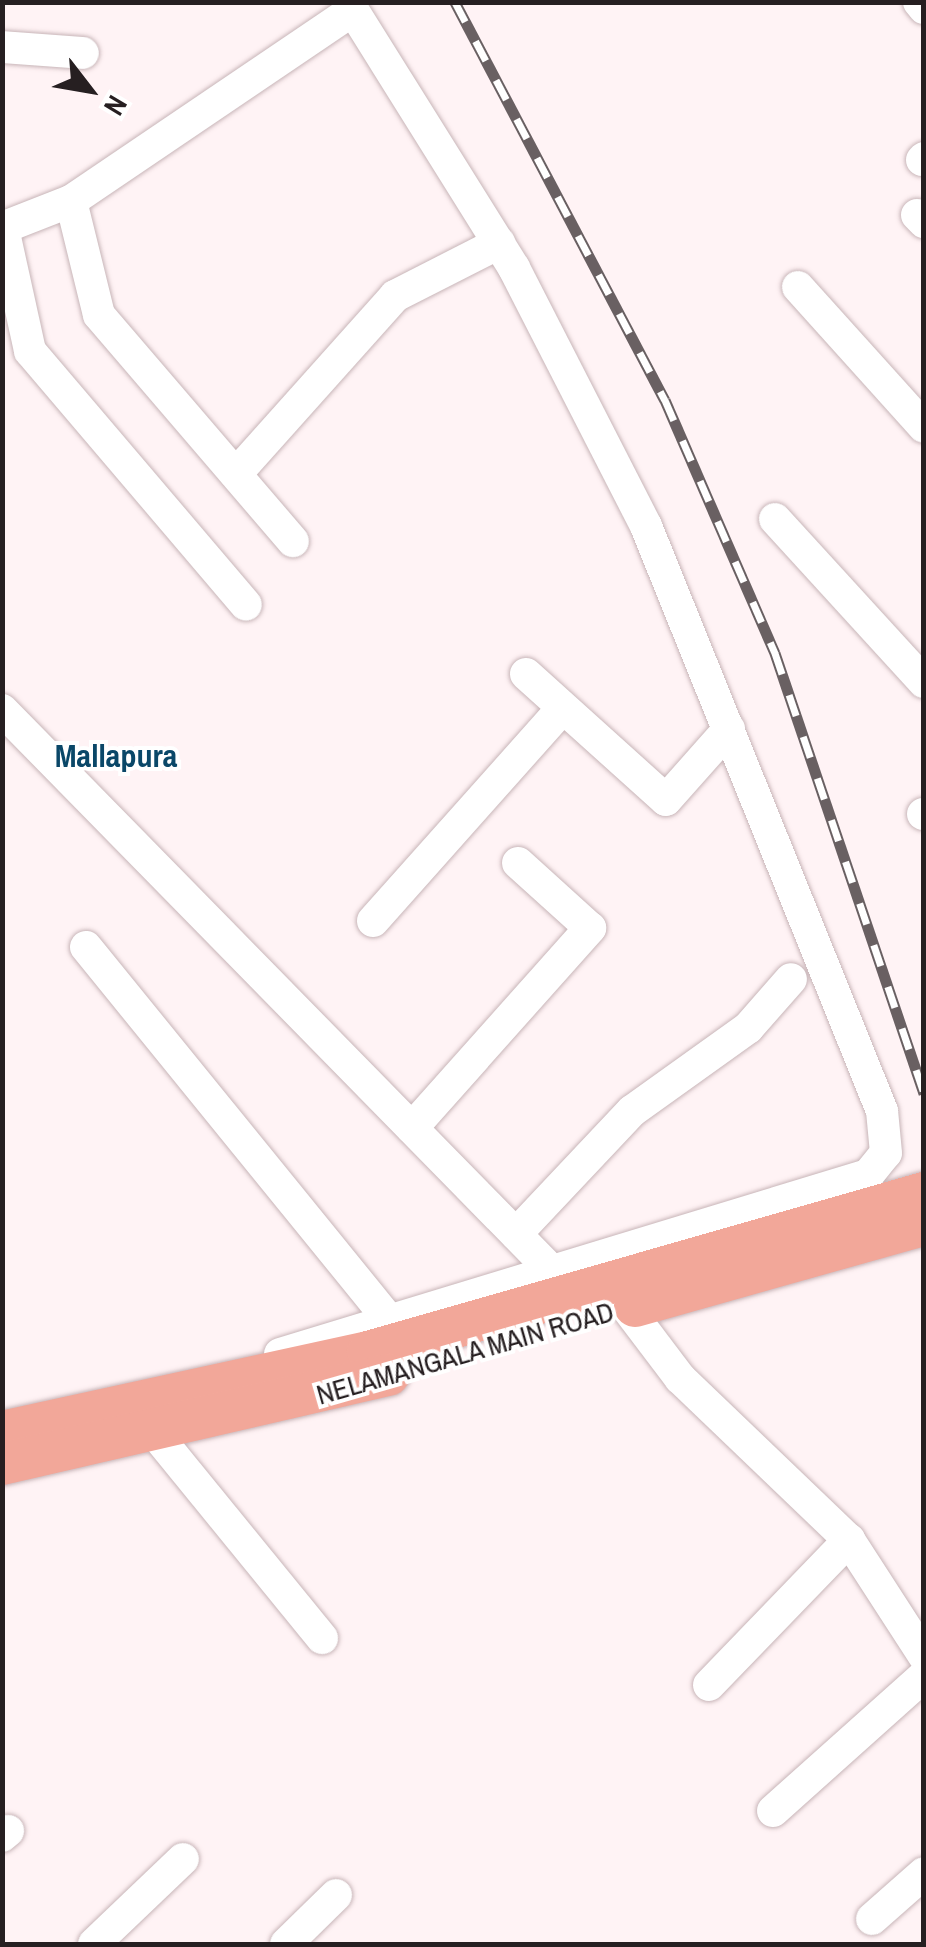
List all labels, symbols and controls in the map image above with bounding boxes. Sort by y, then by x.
north arrow [40,40,140,140]
text: N [95,89,136,122]
district label: Mallapura [55,737,177,775]
street label: NELAMANGALA MAIN ROAD [312,1294,618,1412]

